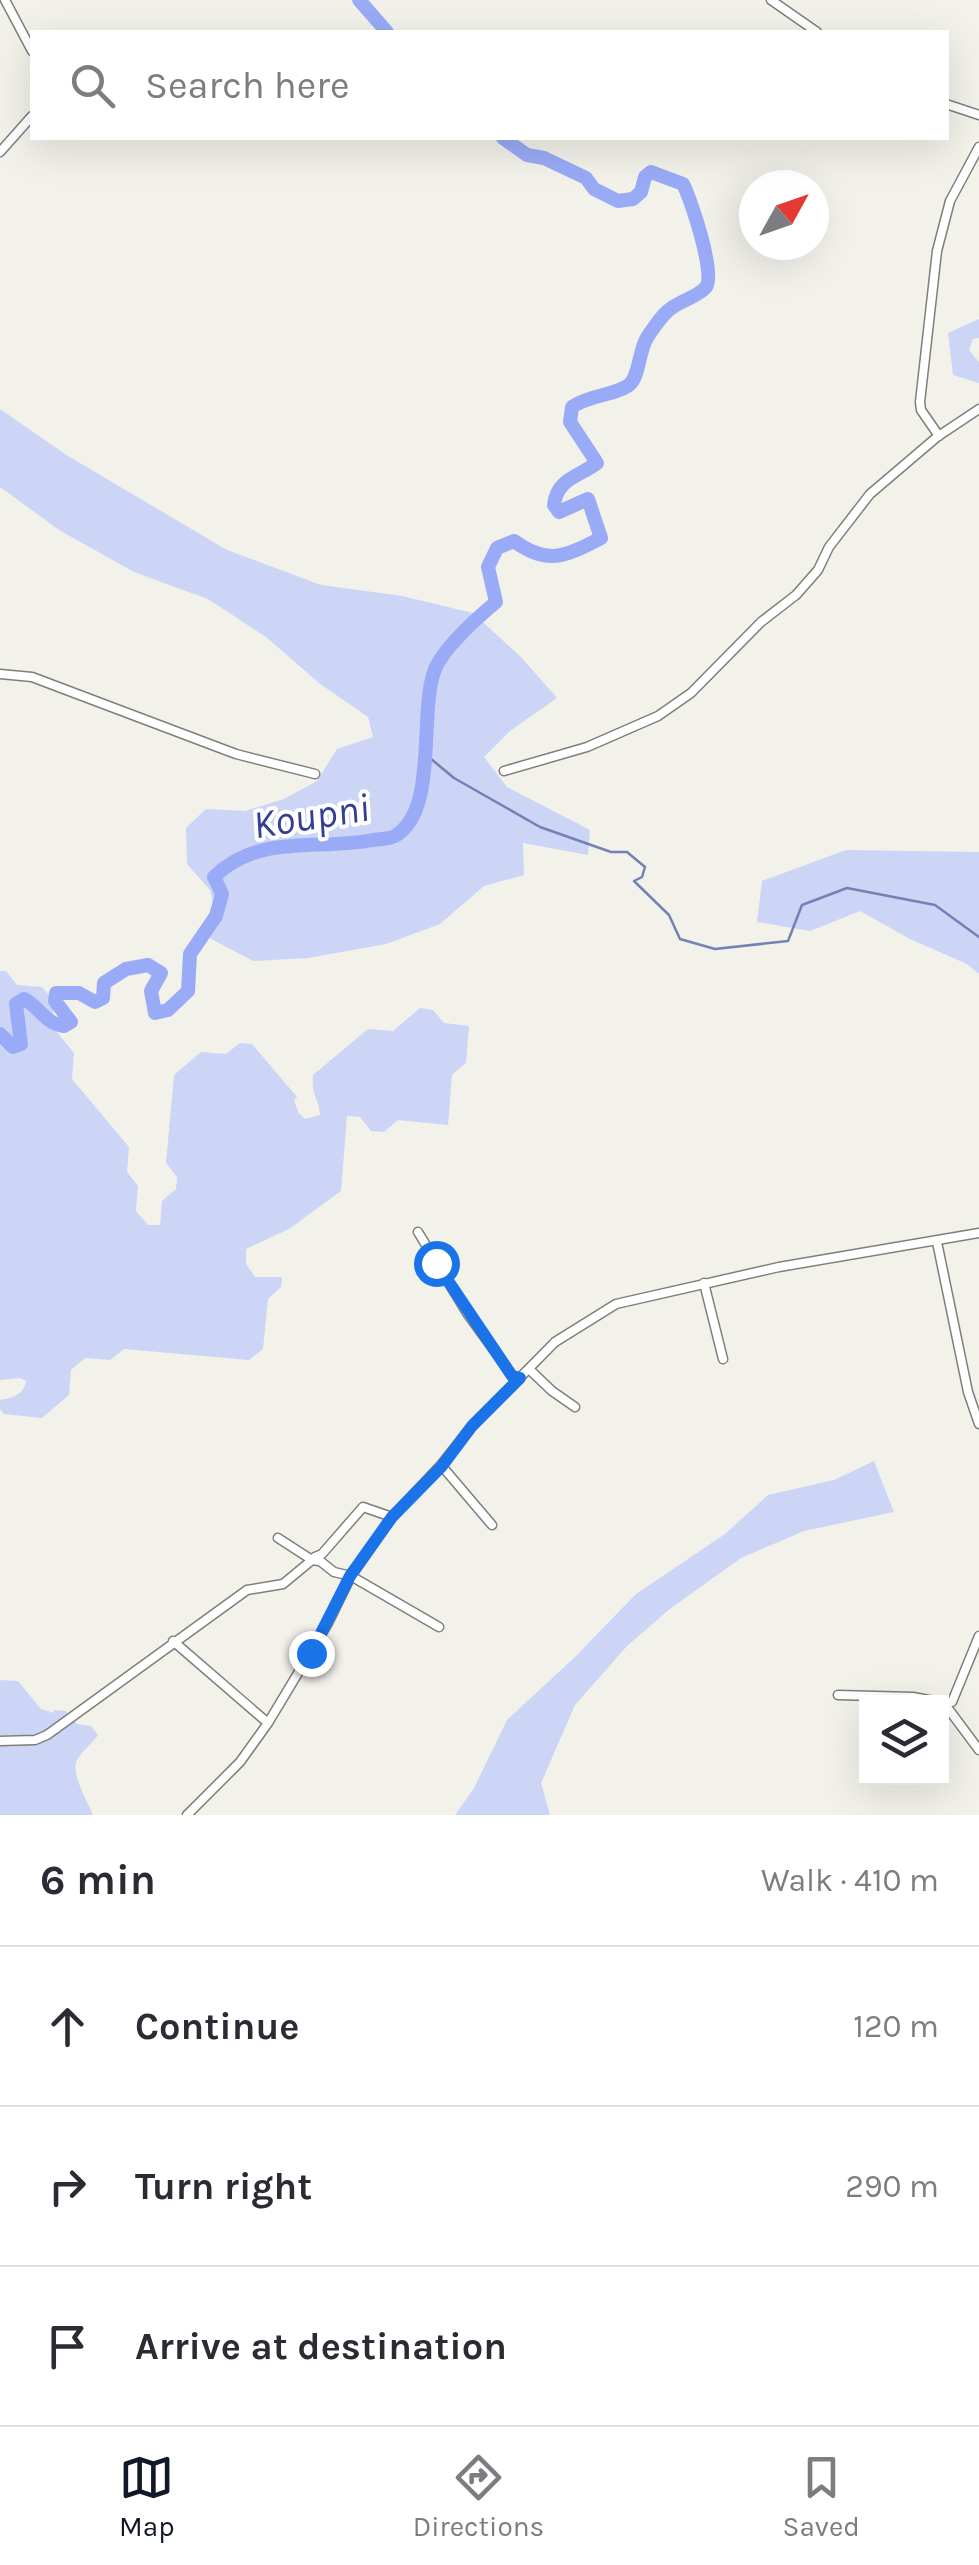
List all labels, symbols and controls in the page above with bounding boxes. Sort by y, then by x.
search box [30,30,949,140]
icon: search [65,58,120,113]
text: Search here [145,63,349,108]
north arrow [739,170,829,260]
water label: Koupni [249,784,373,848]
route start [414,1241,460,1287]
route end [289,1631,335,1677]
map controls [859,1695,949,1785]
button: layers [859,1695,949,1785]
text: 6 min [40,1855,156,1905]
text: Walk · 410 m [761,1862,939,1899]
icon: ahead [40,1999,95,2054]
text: Continue [135,2004,299,2049]
text: 120 m [853,2008,939,2045]
icon: right [40,2159,95,2214]
text: Turn right [135,2164,312,2209]
text: 290 m [845,2168,939,2205]
icon: arrive [40,2319,95,2374]
text: Arrive at destination [135,2324,507,2369]
tab: Map [119,2450,175,2543]
tab: Directions [413,2450,544,2543]
tab: Saved [782,2450,860,2543]

